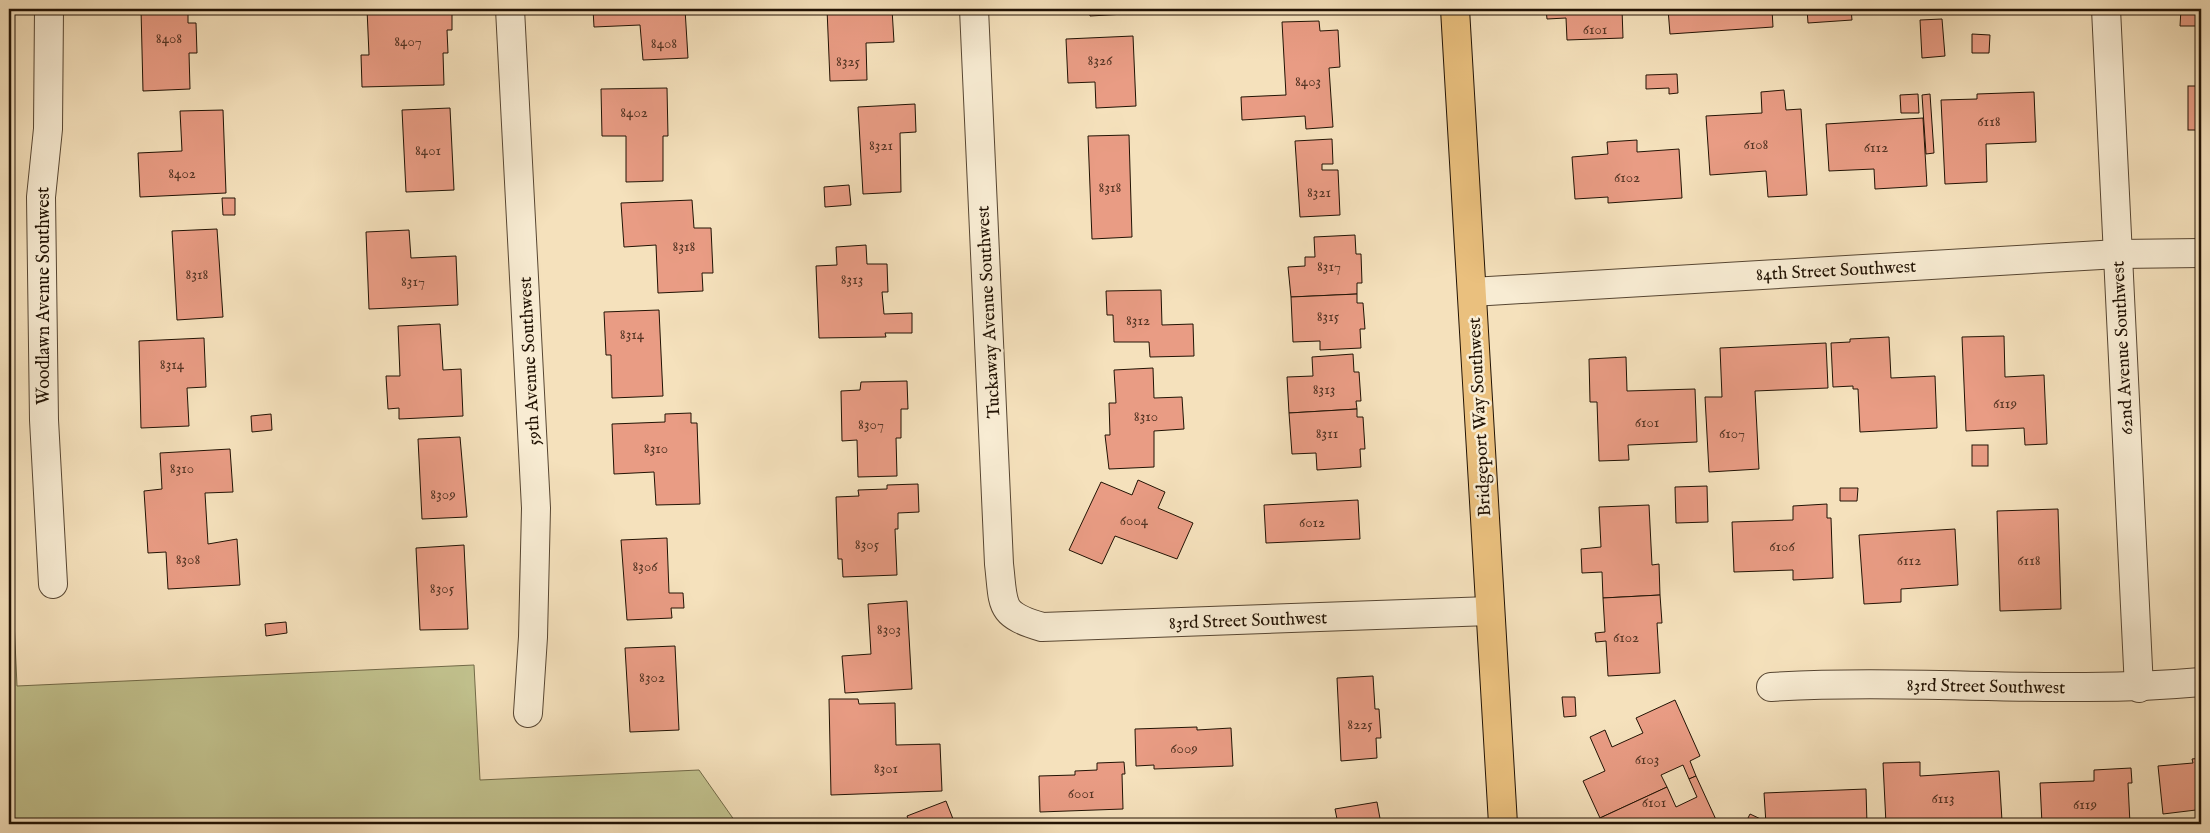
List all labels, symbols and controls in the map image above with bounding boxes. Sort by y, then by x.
house number: 6101 [1583,20,1607,39]
house number: 8408 [156,29,182,48]
house number: 8407 [394,32,422,51]
house number: 8408 [651,34,677,53]
house number: 8326 [1088,51,1113,70]
house number: 8325 [836,52,861,71]
house number: 8403 [1295,72,1321,91]
house number: 8402 [620,103,648,122]
house number: 6118 [1977,112,2001,131]
house number: 6108 [1743,135,1769,154]
house number: 8321 [869,136,893,155]
house number: 6112 [1864,138,1888,157]
house number: 8401 [415,141,441,160]
house number: 8402 [168,164,196,183]
house number: 6102 [1614,168,1640,187]
house number: 8318 [1099,178,1122,197]
house number: 8321 [1307,183,1331,202]
street label: Woodlawn Avenue Southwest [33,187,56,405]
street label: Tuckaway Avenue Southwest [972,205,1007,419]
house number: 8318 [673,237,696,256]
street label: 84th Street Southwest [1755,256,1917,287]
house number: 8317 [1317,257,1341,276]
street label: 62nd Avenue Southwest [2107,260,2140,436]
house number: 8318 [186,265,209,284]
house number: 8313 [841,270,863,289]
house number: 8317 [401,272,425,291]
street label: 59th Avenue Southwest [515,276,546,446]
house number: 8315 [1317,307,1340,326]
house number: 8312 [1126,311,1150,330]
street label: Bridgeport Way Southwest [1464,317,1497,517]
house number: 8314 [620,325,645,344]
house number: 8314 [160,355,185,374]
house number: 8313 [1313,380,1335,399]
house number: 6119 [1993,394,2017,413]
house number: 8310 [1134,407,1158,426]
house number: 6101 [1635,413,1659,432]
house number: 8307 [858,415,884,434]
house number: 8311 [1316,424,1338,443]
house number: 6107 [1719,424,1745,443]
house number: 8310 [644,439,668,458]
house number: 8310 [170,459,194,478]
house number: 8309 [430,485,456,504]
house number: 6004 [1120,511,1149,530]
house number: 6012 [1299,513,1325,532]
house number: 8305 [855,535,880,554]
house number: 6106 [1769,537,1795,556]
house number: 8308 [176,550,200,569]
house number: 6112 [1897,551,1921,570]
house number: 6118 [2017,551,2041,570]
house number: 8306 [632,557,658,576]
house number: 8305 [430,579,455,598]
street label: 83rd Street Southwest [1168,607,1328,636]
house number: 8303 [877,620,901,639]
house number: 6102 [1613,628,1639,647]
house number: 8302 [639,668,665,687]
street label: 83rd Street Southwest [1906,675,2066,700]
house number: 8225 [1347,715,1373,734]
house number: 6009 [1170,739,1198,758]
house number: 6103 [1635,750,1659,769]
house number: 8301 [874,759,898,778]
house number: 6001 [1068,784,1094,803]
house number: 6113 [1931,789,1955,808]
house number: 6101 [1642,793,1666,812]
house number: 6119 [2073,795,2097,814]

